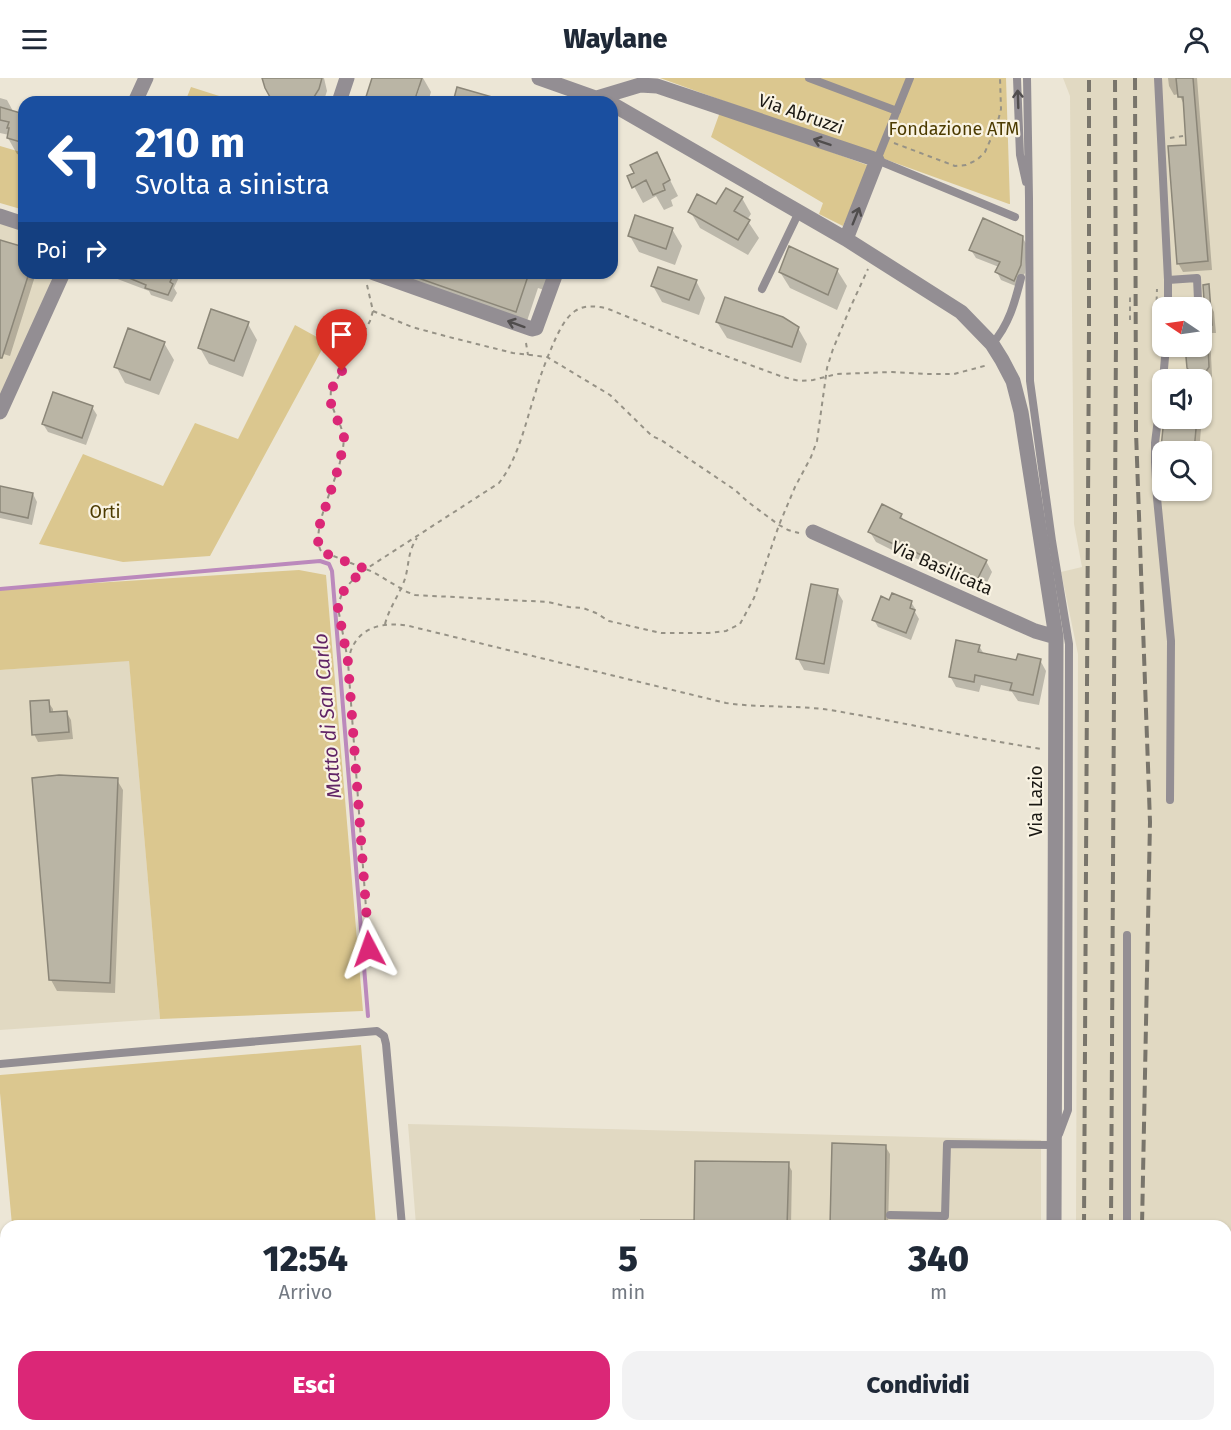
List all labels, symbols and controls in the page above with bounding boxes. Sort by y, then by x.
icon: menu [18,23,51,56]
text: Waylane [563,23,668,55]
icon: person [1180,23,1213,56]
street label: Via Abruzzi [755,89,847,139]
one-way arrow [1012,89,1023,109]
text: 210 m [135,118,245,168]
park label: Fondazione ATM [889,118,1019,140]
icon: left [36,120,114,198]
one-way arrow [813,135,832,146]
text: Svolta a sinistra [135,169,330,201]
one-way arrow [851,207,862,225]
icon: right [79,234,112,267]
text: Poi [36,237,67,264]
north arrow [1152,297,1212,357]
map controls [1152,297,1212,501]
pin [316,309,367,371]
one-way arrow [507,317,526,328]
icon: arrive [325,318,358,351]
button: sound [1152,369,1212,429]
button: search [1152,441,1212,501]
park label: Orti [90,501,120,523]
street label: Via Basilicata [888,536,996,600]
water label: Matto di San Carlo [308,632,346,800]
street label: Via Lazio [1025,765,1047,837]
position arrow [337,917,401,981]
text: 12:54 [263,1237,348,1281]
text: 5 [618,1237,638,1281]
text: 340 [908,1237,969,1281]
text: Arrivo [278,1280,332,1304]
text: min [611,1280,645,1304]
text: m [930,1280,947,1304]
button: Esci [18,1351,610,1420]
button: Condividi [622,1351,1214,1420]

